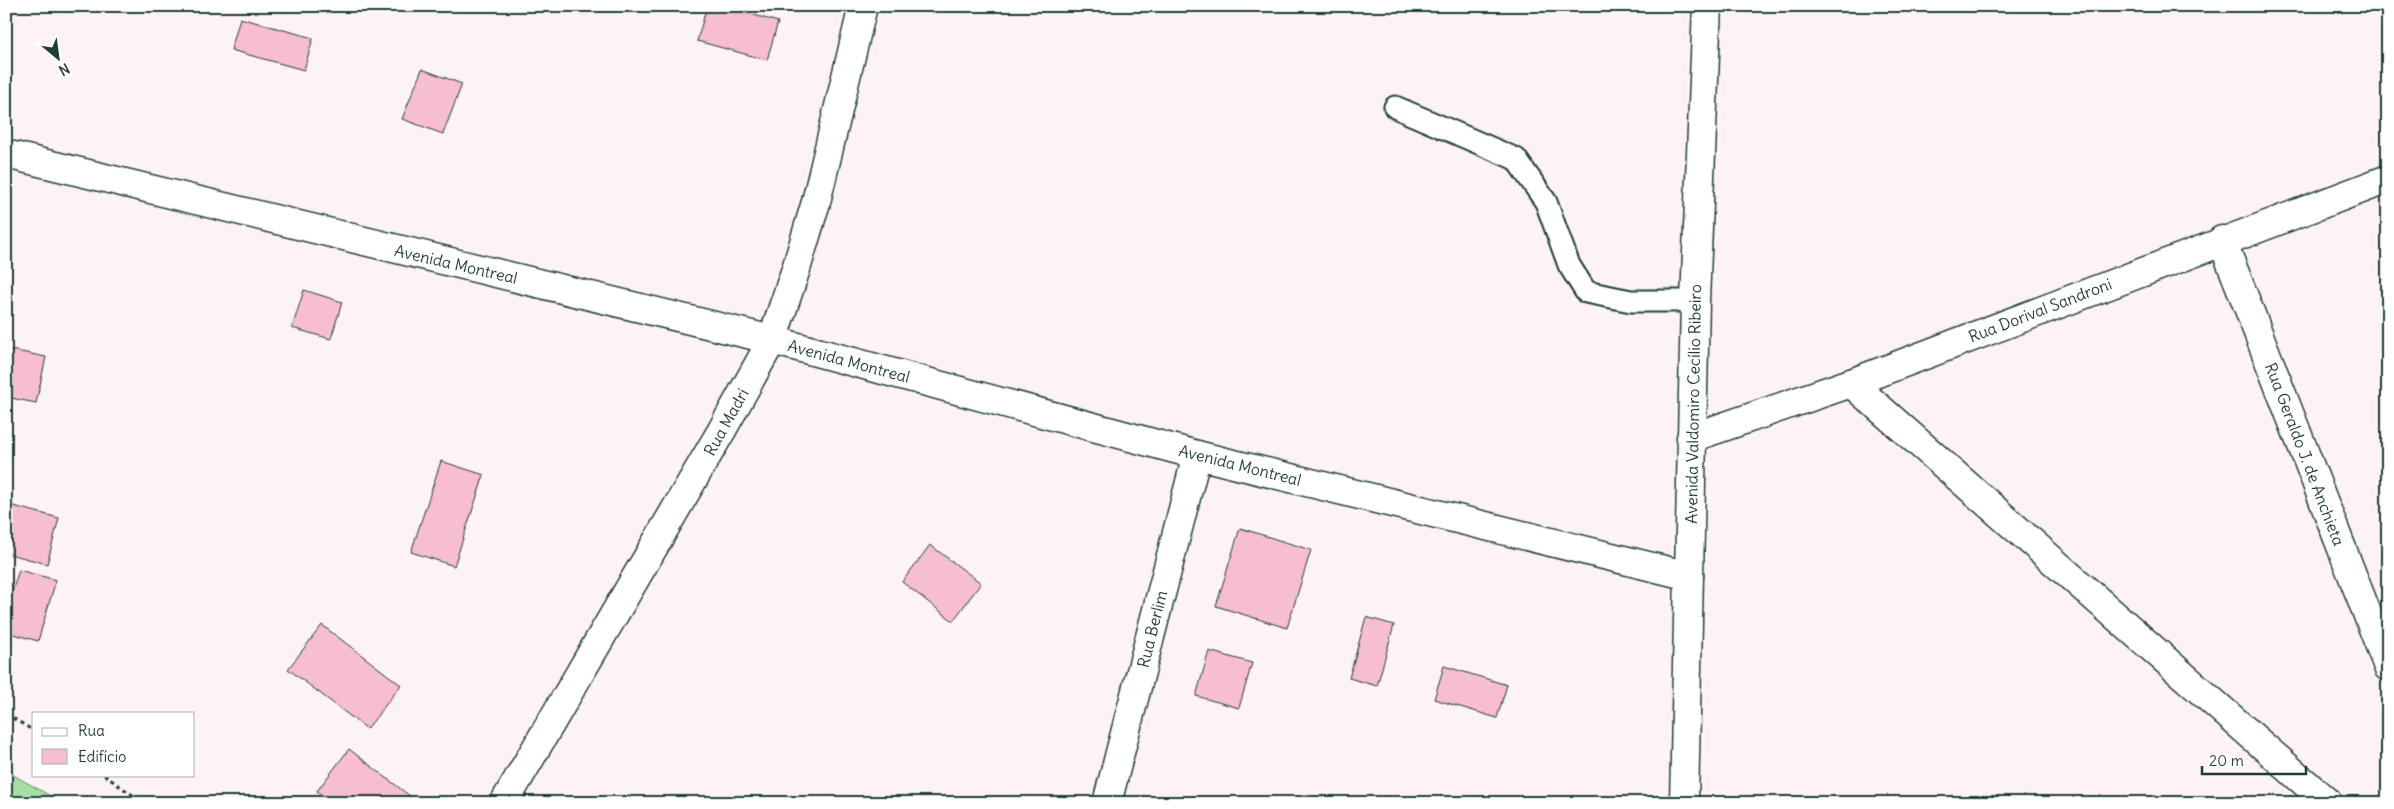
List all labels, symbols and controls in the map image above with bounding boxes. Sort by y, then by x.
north arrow [32,32,82,82]
text: N [56,59,73,80]
street label: Avenida Montreal [393,240,519,288]
street label: Rua Dorival Sandroni [1966,273,2114,347]
street label: Avenida Valdomiro Cecílio Ribeiro [1681,284,1705,524]
street label: Avenida Montreal [786,335,912,387]
street label: Rua Geraldo J. de Anchieta [2261,360,2349,548]
street label: Rua Madri [699,385,753,459]
street label: Avenida Montreal [1177,440,1303,490]
street label: Rua Berlim [1133,588,1171,670]
legend [32,712,195,776]
text: Rua [78,721,105,740]
scale bar [2202,744,2305,776]
text: Edifício [78,747,126,766]
text: 20 m [2209,751,2244,770]

